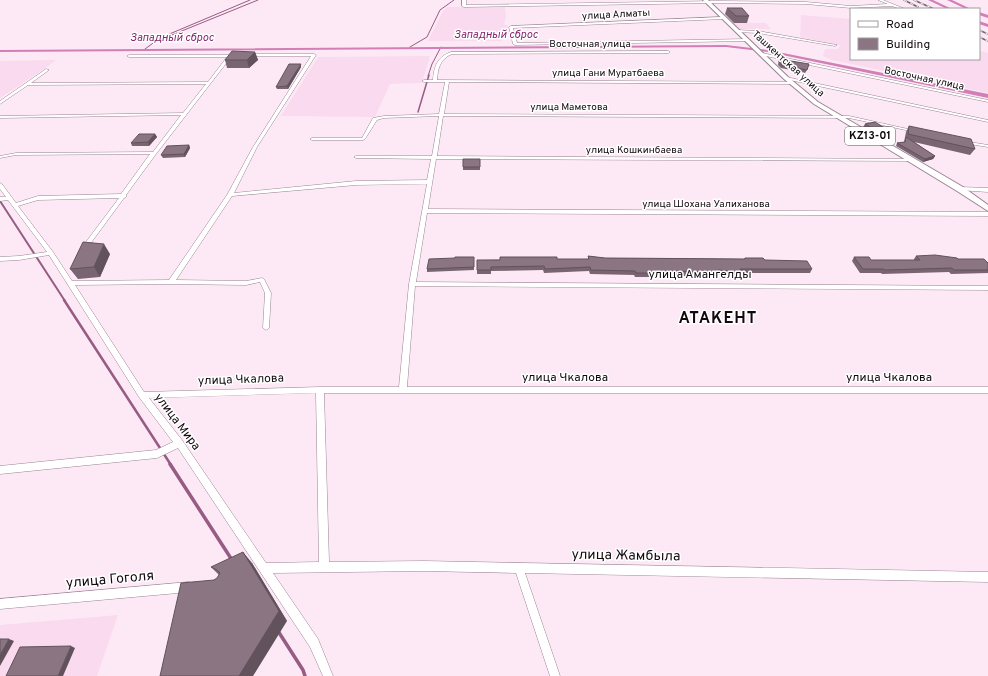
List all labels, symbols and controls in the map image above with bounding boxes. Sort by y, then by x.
street label: улица Алматы [582,7,650,23]
legend [850,8,980,60]
text: Road [886,17,914,33]
water label: Западный сброс [454,28,538,42]
street label: Ташкентская улица [749,28,827,100]
water label: Западный сброс [130,31,214,45]
text: Building [886,37,930,53]
street label: Восточная улица [549,38,631,51]
street label: Восточная улица [883,64,965,94]
street label: улица Гани Муратбаева [552,67,664,80]
street label: улица Маметова [530,101,608,114]
road number: KZ13-01 [845,127,895,145]
street label: улица Кошкинбаева [586,144,682,157]
street label: улица Шохана Уалиханова [642,198,770,211]
street label: улица Амангелды [648,267,752,283]
district label: АТАКЕНТ [678,309,758,329]
street label: улица Чкалова [522,370,608,386]
street label: улица Чкалова [846,370,932,386]
street label: улица Чкалова [198,371,284,389]
street label: улица Мира [150,390,204,454]
street label: улица Жамбыла [571,547,681,565]
street label: улица Гоголя [65,568,155,592]

